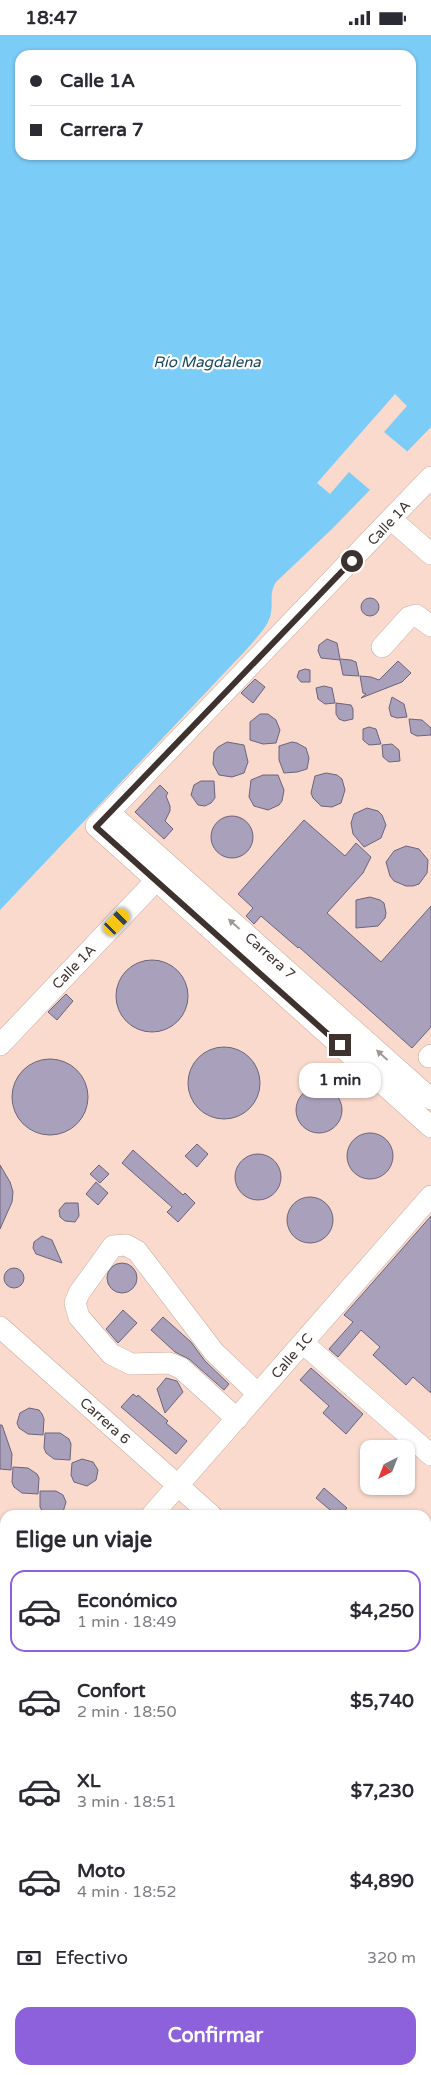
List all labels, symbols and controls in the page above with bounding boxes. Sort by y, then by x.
text: 18:47 [25,7,78,29]
text: Calle 1A [60,70,135,92]
text: Carrera 7 [60,119,144,141]
water label: Río Magdalena [153,353,261,371]
street label: Calle 1A [364,497,414,549]
route start [341,550,363,572]
car [101,906,132,938]
one-way arrow [228,919,240,930]
street label: Carrera 7 [241,929,299,983]
street label: Calle 1A [49,941,99,993]
route end [329,1034,351,1056]
one-way arrow [375,1050,388,1061]
callout: 1 min [299,1063,381,1097]
text: 1 min [319,1070,361,1090]
street label: Calle 1C [268,1330,317,1382]
street label: Carrera 6 [76,1394,134,1448]
north arrow [360,1440,415,1495]
map controls [360,1440,415,1495]
text: Elige un viaje [15,1527,152,1553]
icon: car [17,1589,62,1634]
text: Económico [77,1590,177,1612]
text: $4,250 [350,1600,414,1622]
text: 1 min · 18:49 [77,1612,176,1632]
icon: car [17,1679,62,1724]
text: Confort [77,1680,146,1702]
text: $5,740 [350,1690,414,1712]
text: 2 min · 18:50 [77,1702,176,1722]
icon: car [17,1769,62,1814]
text: XL [77,1770,101,1792]
text: $7,230 [351,1780,414,1802]
text: 3 min · 18:51 [77,1792,176,1812]
icon: car [17,1859,62,1904]
text: Moto [77,1860,125,1882]
text: $4,890 [350,1870,414,1892]
text: 4 min · 18:52 [77,1882,176,1902]
icon: cash [15,1944,43,1972]
text: Efectivo [55,1947,128,1969]
text: 320 m [367,1948,416,1968]
button: Confirmar [15,2007,416,2065]

